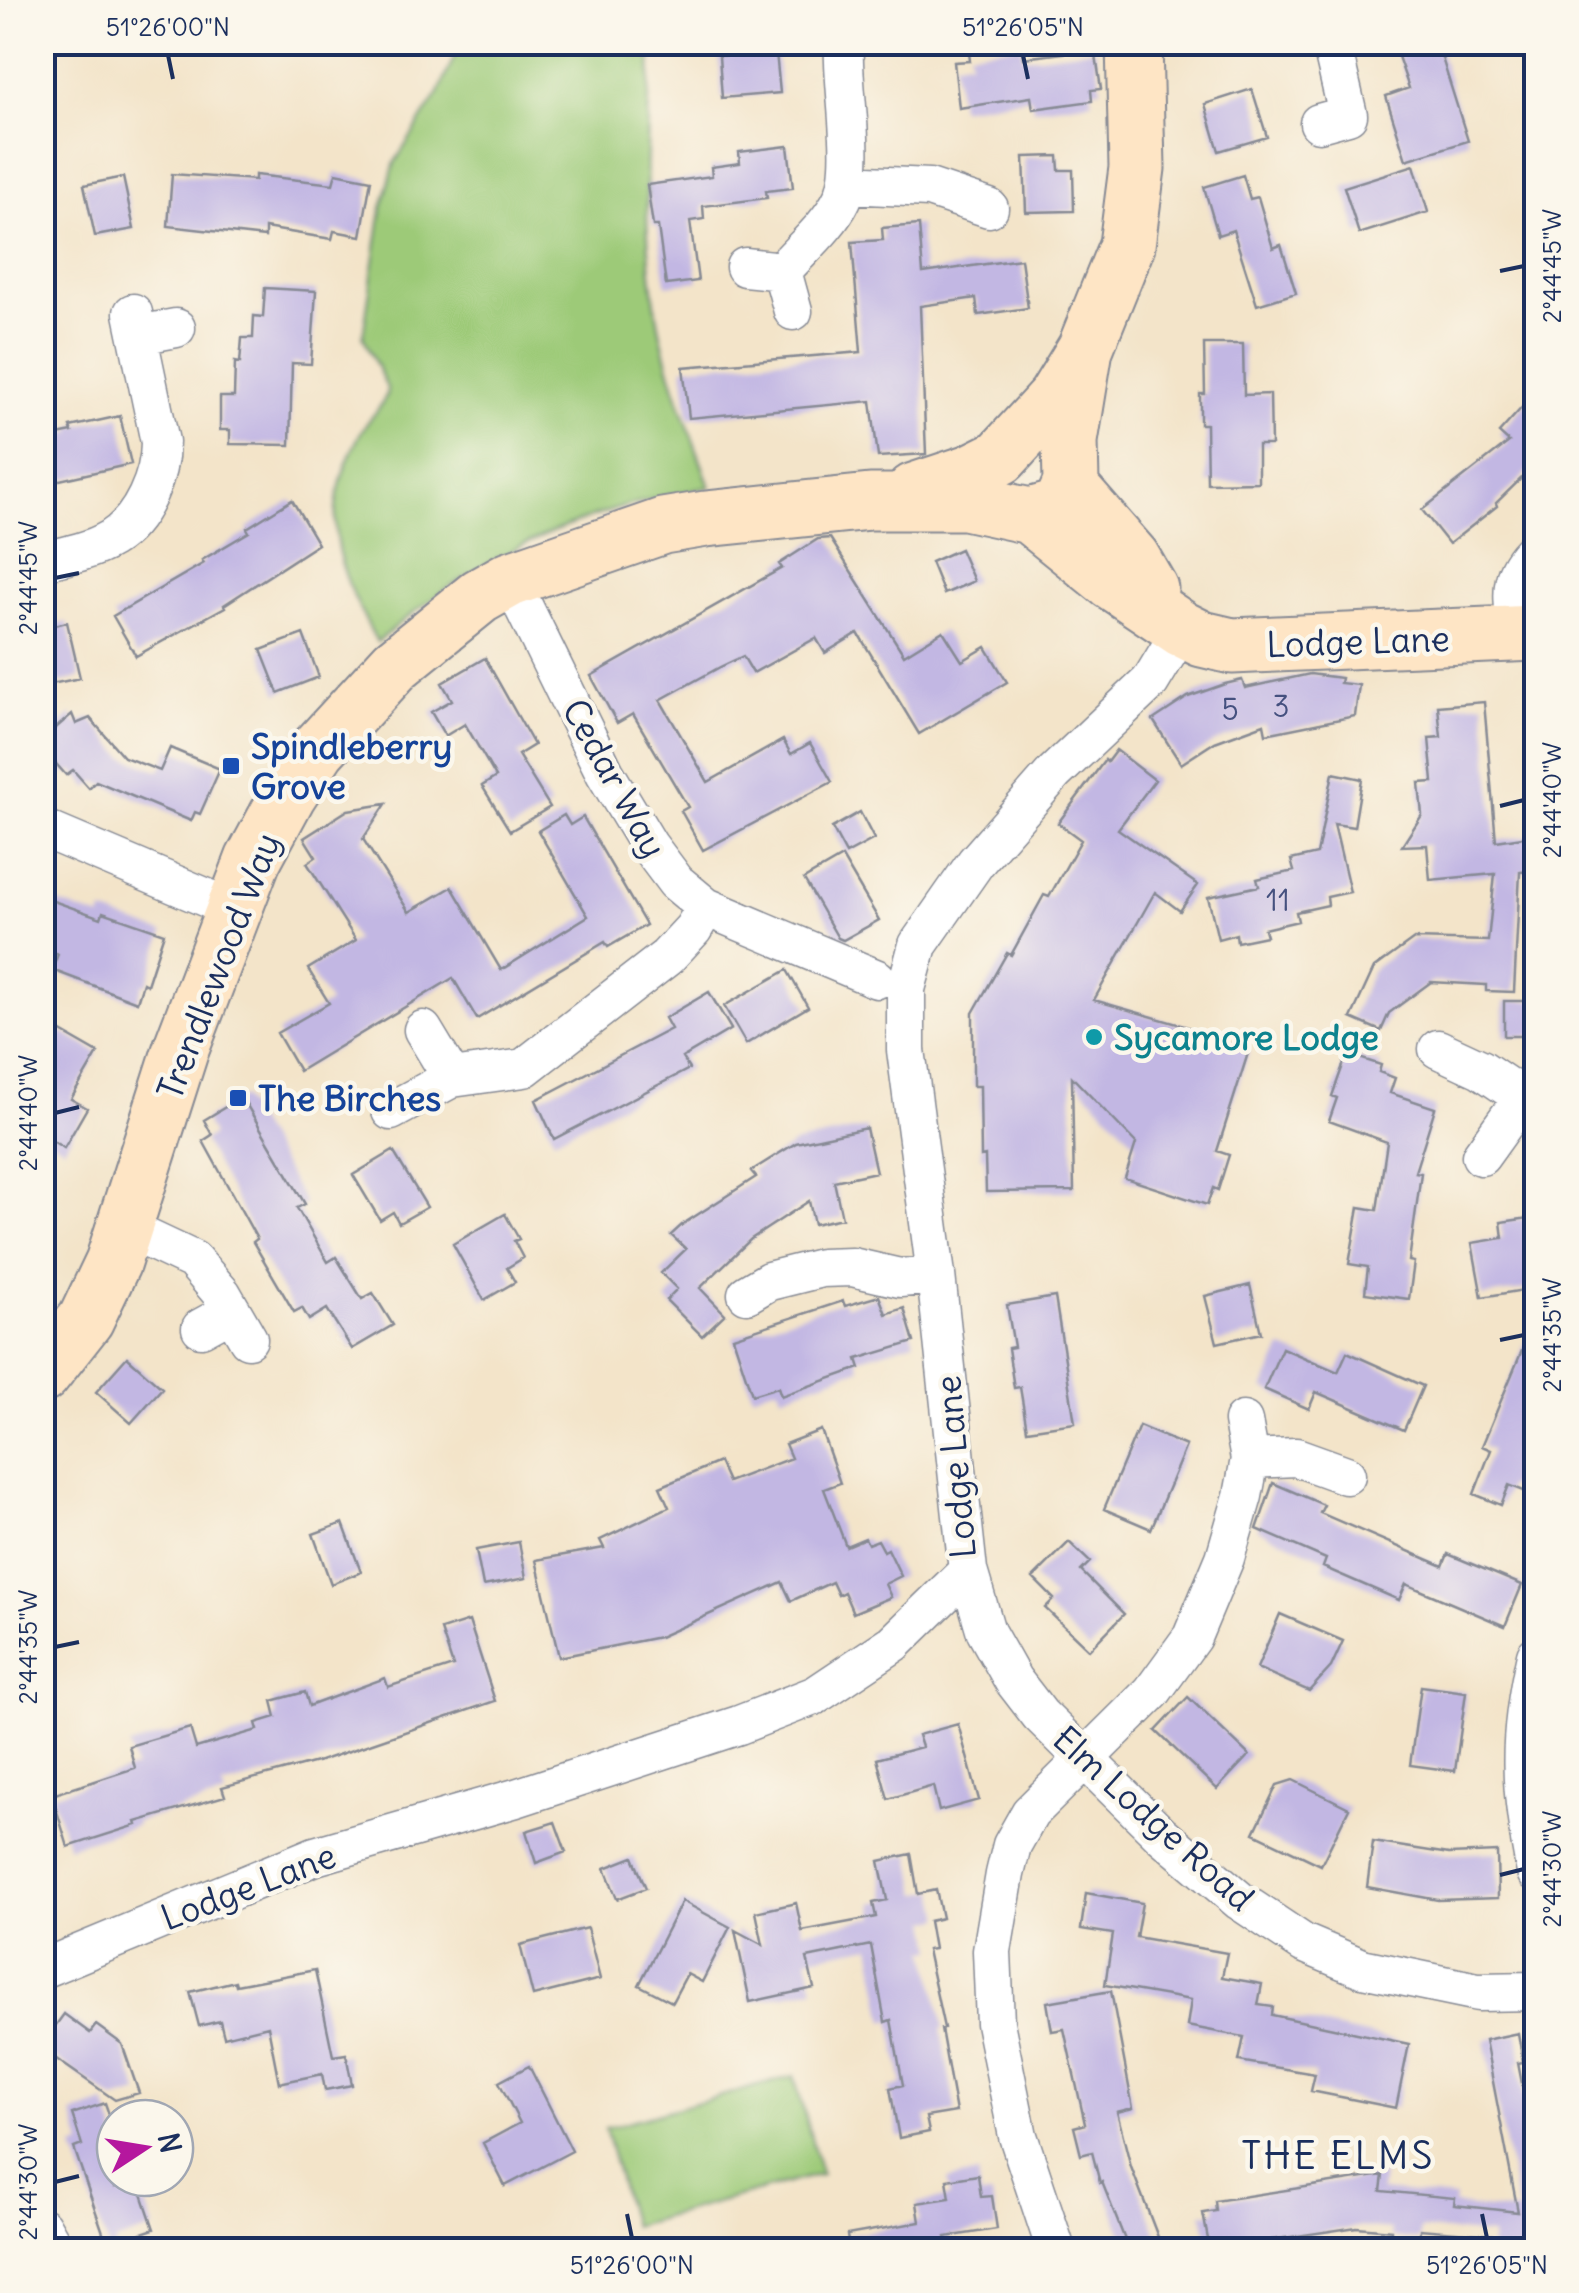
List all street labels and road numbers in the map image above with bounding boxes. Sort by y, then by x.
street label: Lodge Lane [1266,616,1450,666]
street label: Cedar Way [553,691,677,865]
street label: Trendlewood Way [147,827,289,1105]
street label: Lodge Lane [925,1374,985,1560]
street label: Elm Lodge Road [1044,1716,1264,1920]
street label: Lodge Lane [154,1833,342,1939]

